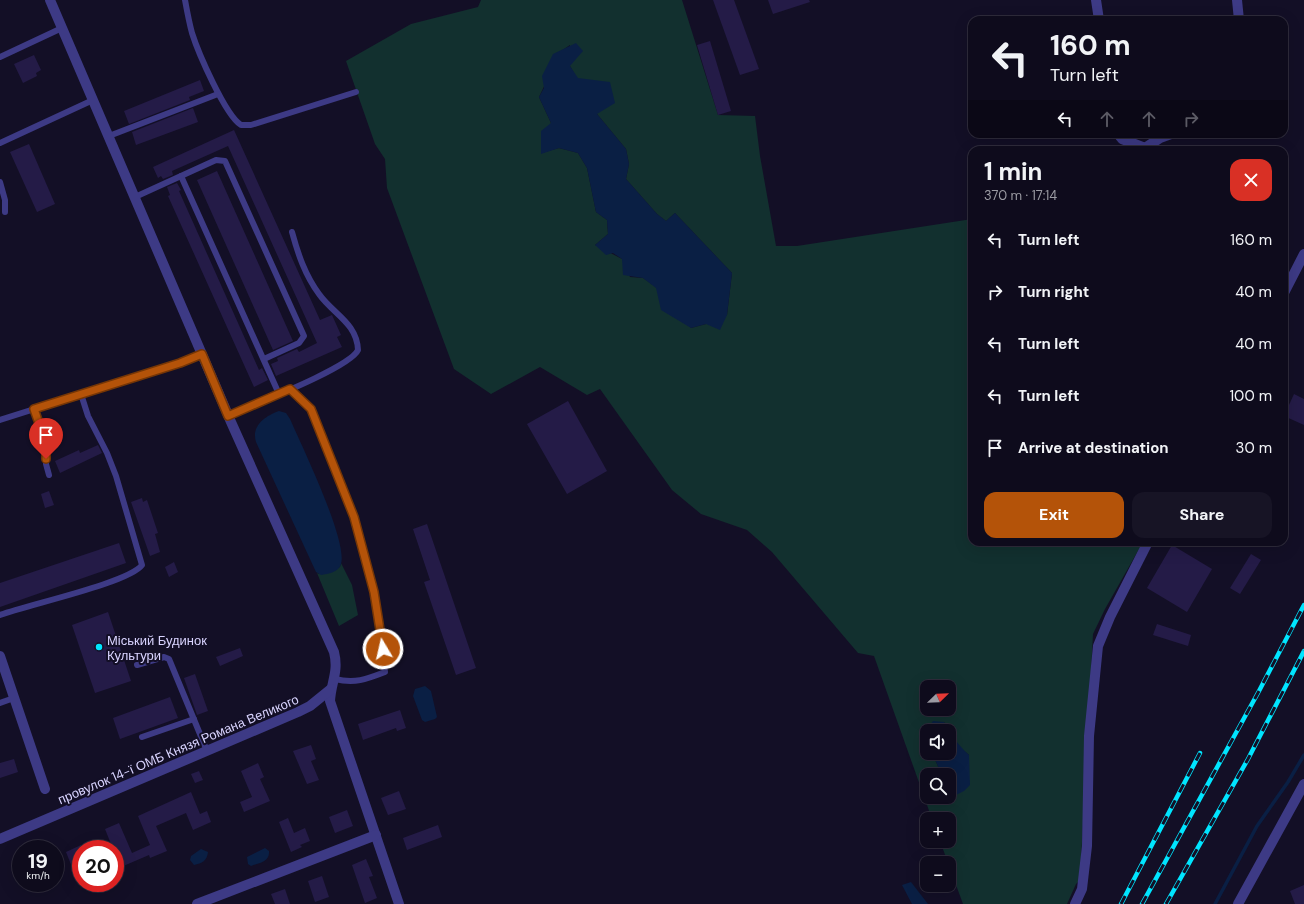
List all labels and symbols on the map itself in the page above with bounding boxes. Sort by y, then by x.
pin [29,418,63,459]
position arrow [362,628,404,670]
place label: Міський Будинок Культури [107,632,207,664]
marker: Міський Будинок Культури [94,642,104,652]
north arrow [920,680,956,716]
street label: провулок 14-ї ОМБ Князя Романа Великого [55,691,301,808]
speed limit sign: 20 [72,840,124,892]

